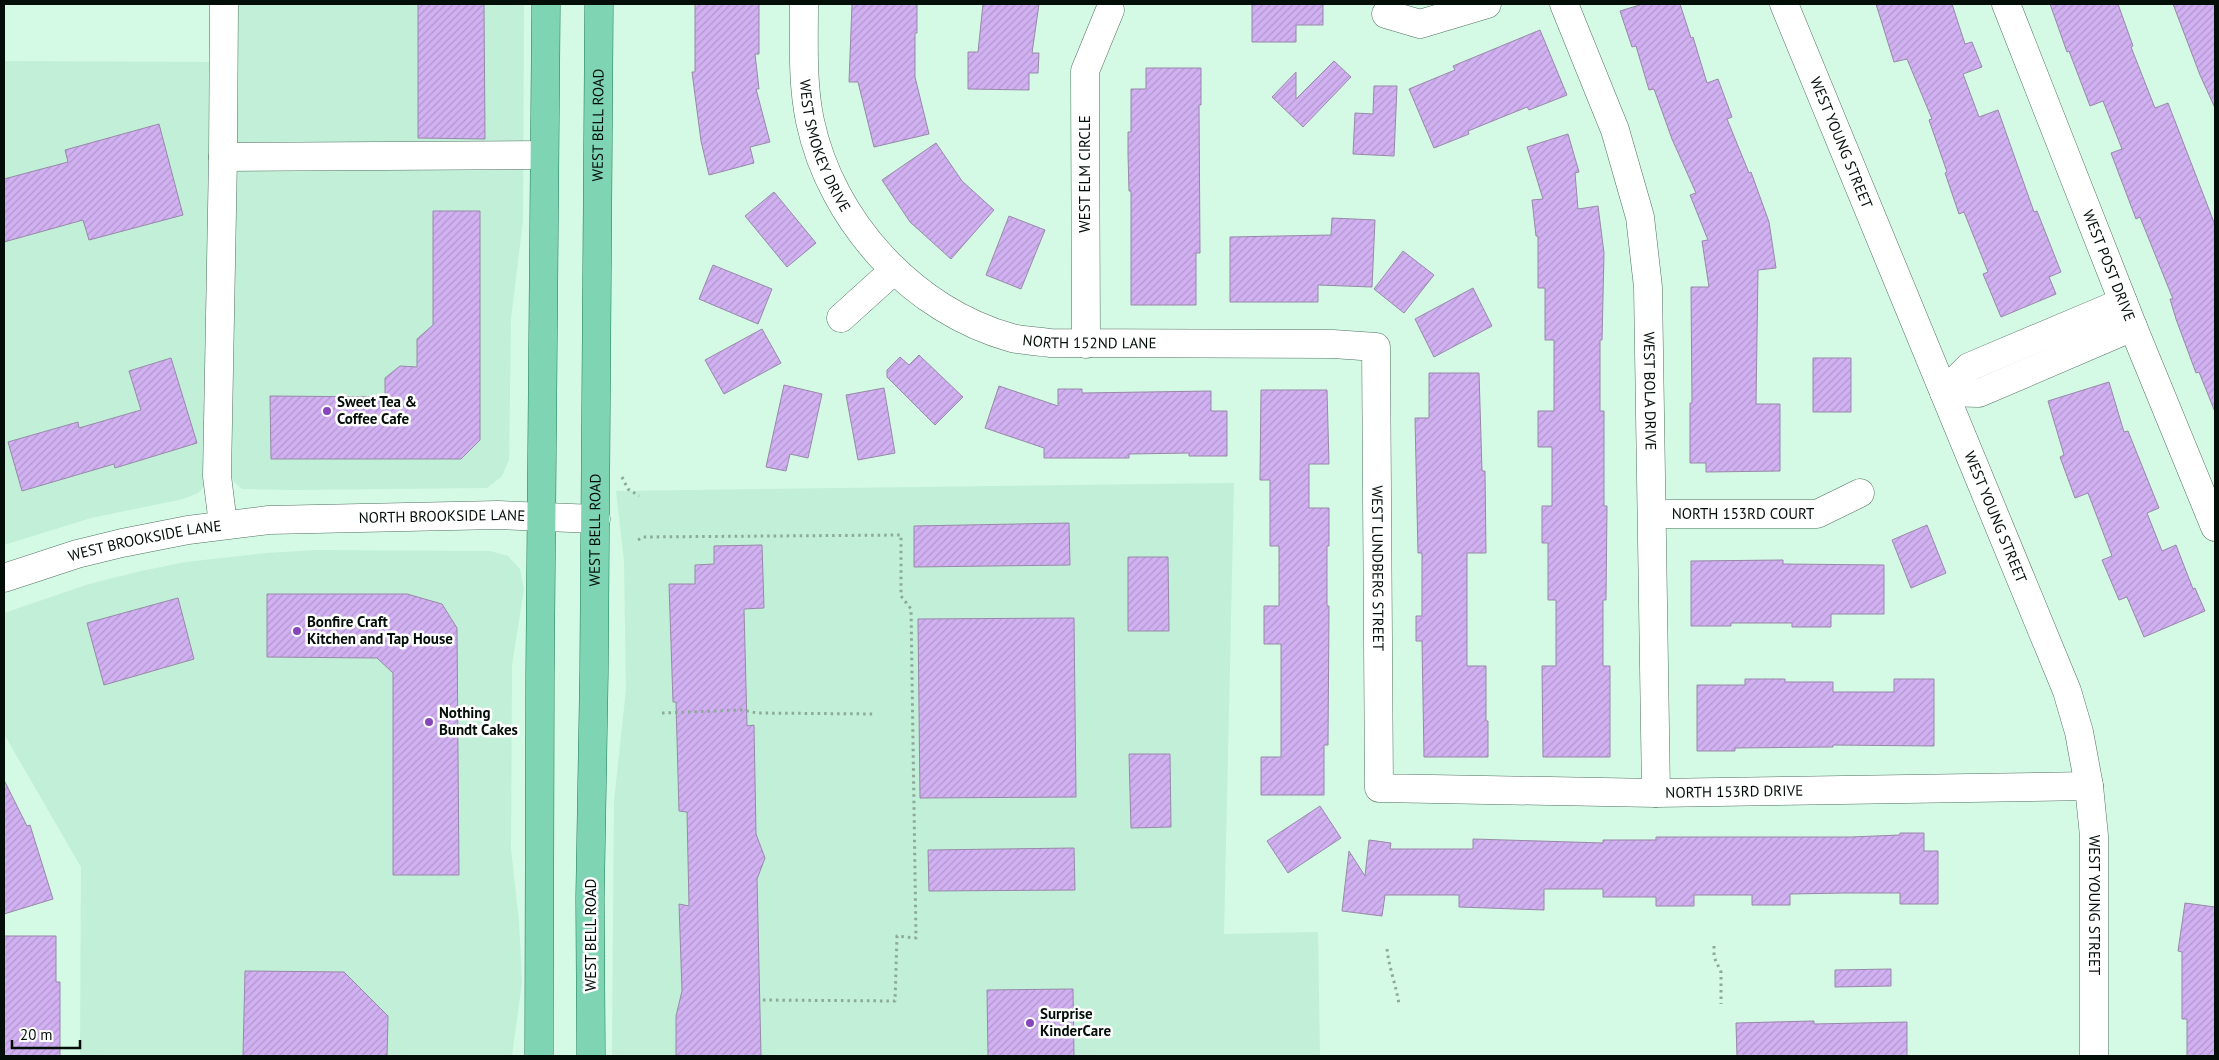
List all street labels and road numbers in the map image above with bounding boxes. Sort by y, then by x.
street label: WEST BELL ROAD [588,69,608,181]
street label: WEST YOUNG STREET [1806,74,1877,212]
street label: WEST SMOKEY DRIVE [796,79,855,215]
street label: WEST ELM CIRCLE [1075,115,1094,233]
street label: WEST POST DRIVE [2079,207,2140,324]
street label: NORTH 152ND LANE [1022,330,1156,352]
street label: WEST BOLA DRIVE [1640,331,1661,451]
street label: WEST YOUNG STREET [1960,448,2032,586]
street label: WEST BELL ROAD [585,474,604,586]
street label: WEST LUNDBERG STREET [1368,485,1388,652]
street label: NORTH 153RD COURT [1672,504,1815,523]
street label: NORTH BROOKSIDE LANE [358,505,526,527]
street label: WEST BROOKSIDE LANE [66,516,222,565]
street label: NORTH 153RD DRIVE [1665,781,1803,802]
street label: WEST YOUNG STREET [2085,835,2104,976]
street label: WEST BELL ROAD [581,879,600,991]

